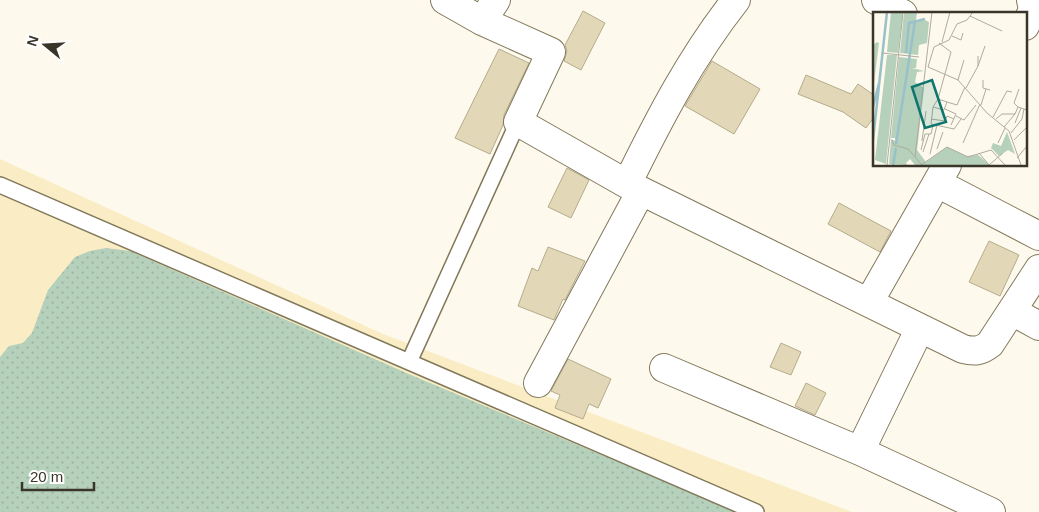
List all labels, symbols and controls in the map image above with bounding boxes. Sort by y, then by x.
inset map [873,12,1026,166]
north arrow [20,20,70,70]
text: N [23,34,42,48]
scale bar [22,460,95,492]
text: 20 m [30,468,63,485]

